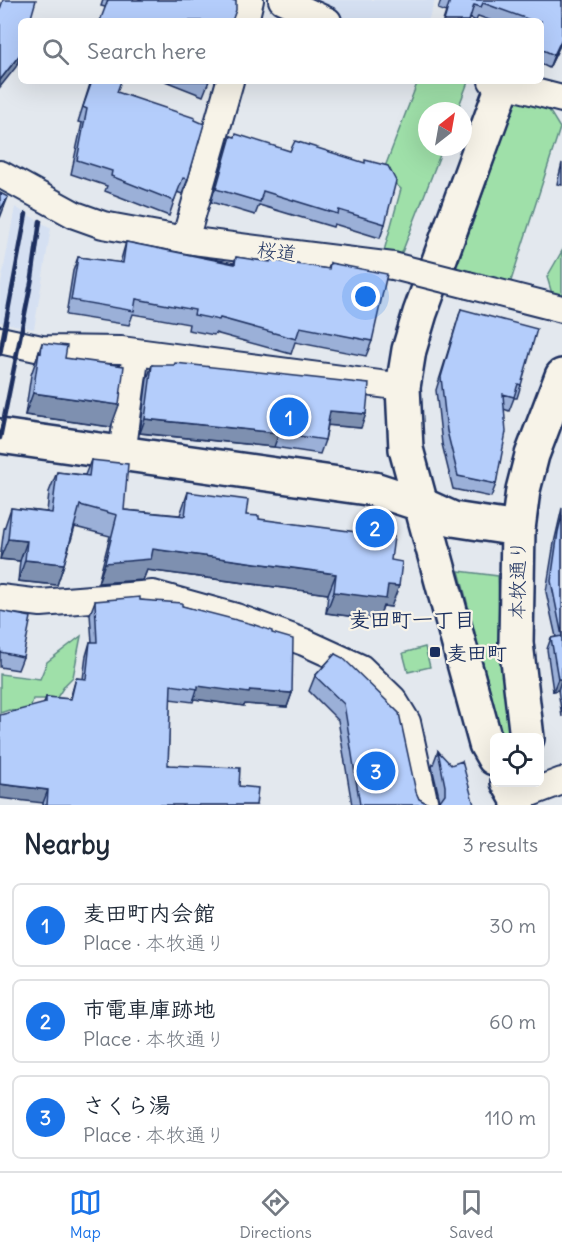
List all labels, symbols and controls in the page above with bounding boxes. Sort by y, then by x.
search box [18,18,544,84]
icon: search [39,35,72,68]
text: Search here [87,37,206,65]
north arrow [418,102,472,156]
street label: 桜道 [256,236,298,266]
your location [351,282,380,311]
pin: 1 [270,394,308,440]
pin: 2 [356,506,394,550]
street label: 本牧通り [504,540,530,620]
district label: 麦田町一丁目 [349,606,475,633]
place label: 麦田町 [447,640,507,665]
marker: 麦田町 [428,645,442,659]
map controls [490,733,544,787]
button: locate [490,733,544,787]
pin: 3 [356,748,395,794]
text: Nearby [24,828,110,861]
text: 3 results [462,832,538,857]
text: 麦田町内会館 [83,899,215,927]
text: 1 [42,913,49,938]
text: 30 m [489,913,536,938]
text: Place · 本牧通り [83,930,225,955]
text: 市電車庫跡地 [83,995,215,1023]
text: 2 [40,1009,51,1034]
text: 60 m [489,1009,536,1034]
text: Place · 本牧通り [83,1026,225,1051]
text: さくら湯 [83,1091,171,1119]
text: 3 [40,1105,51,1130]
text: 110 m [485,1105,536,1130]
text: Place · 本牧通り [83,1122,225,1147]
tab: Map [69,1186,102,1242]
tab: Directions [239,1186,312,1242]
tab: Saved [449,1186,493,1242]

